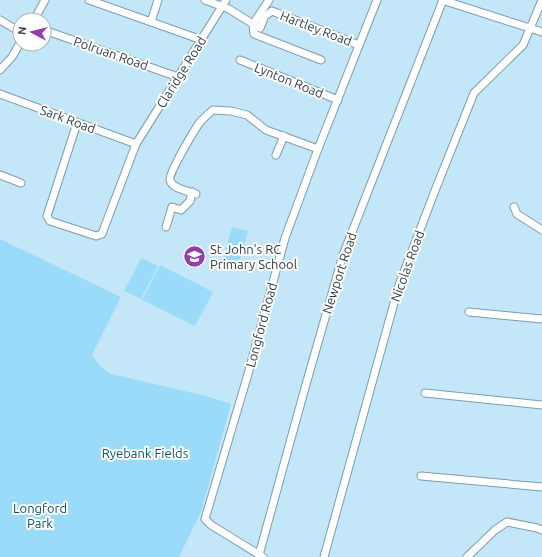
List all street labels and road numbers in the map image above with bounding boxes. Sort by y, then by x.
street label: Hartley Road [278,8,354,48]
street label: Polruan Road [72,34,150,72]
street label: Claridge Road [154,34,208,110]
street label: Lynton Road [252,60,326,100]
street label: Sark Road [38,103,98,135]
street label: Nicolas Road [388,228,426,304]
street label: Newport Road [319,231,359,315]
street label: Longford Road [243,281,279,369]

